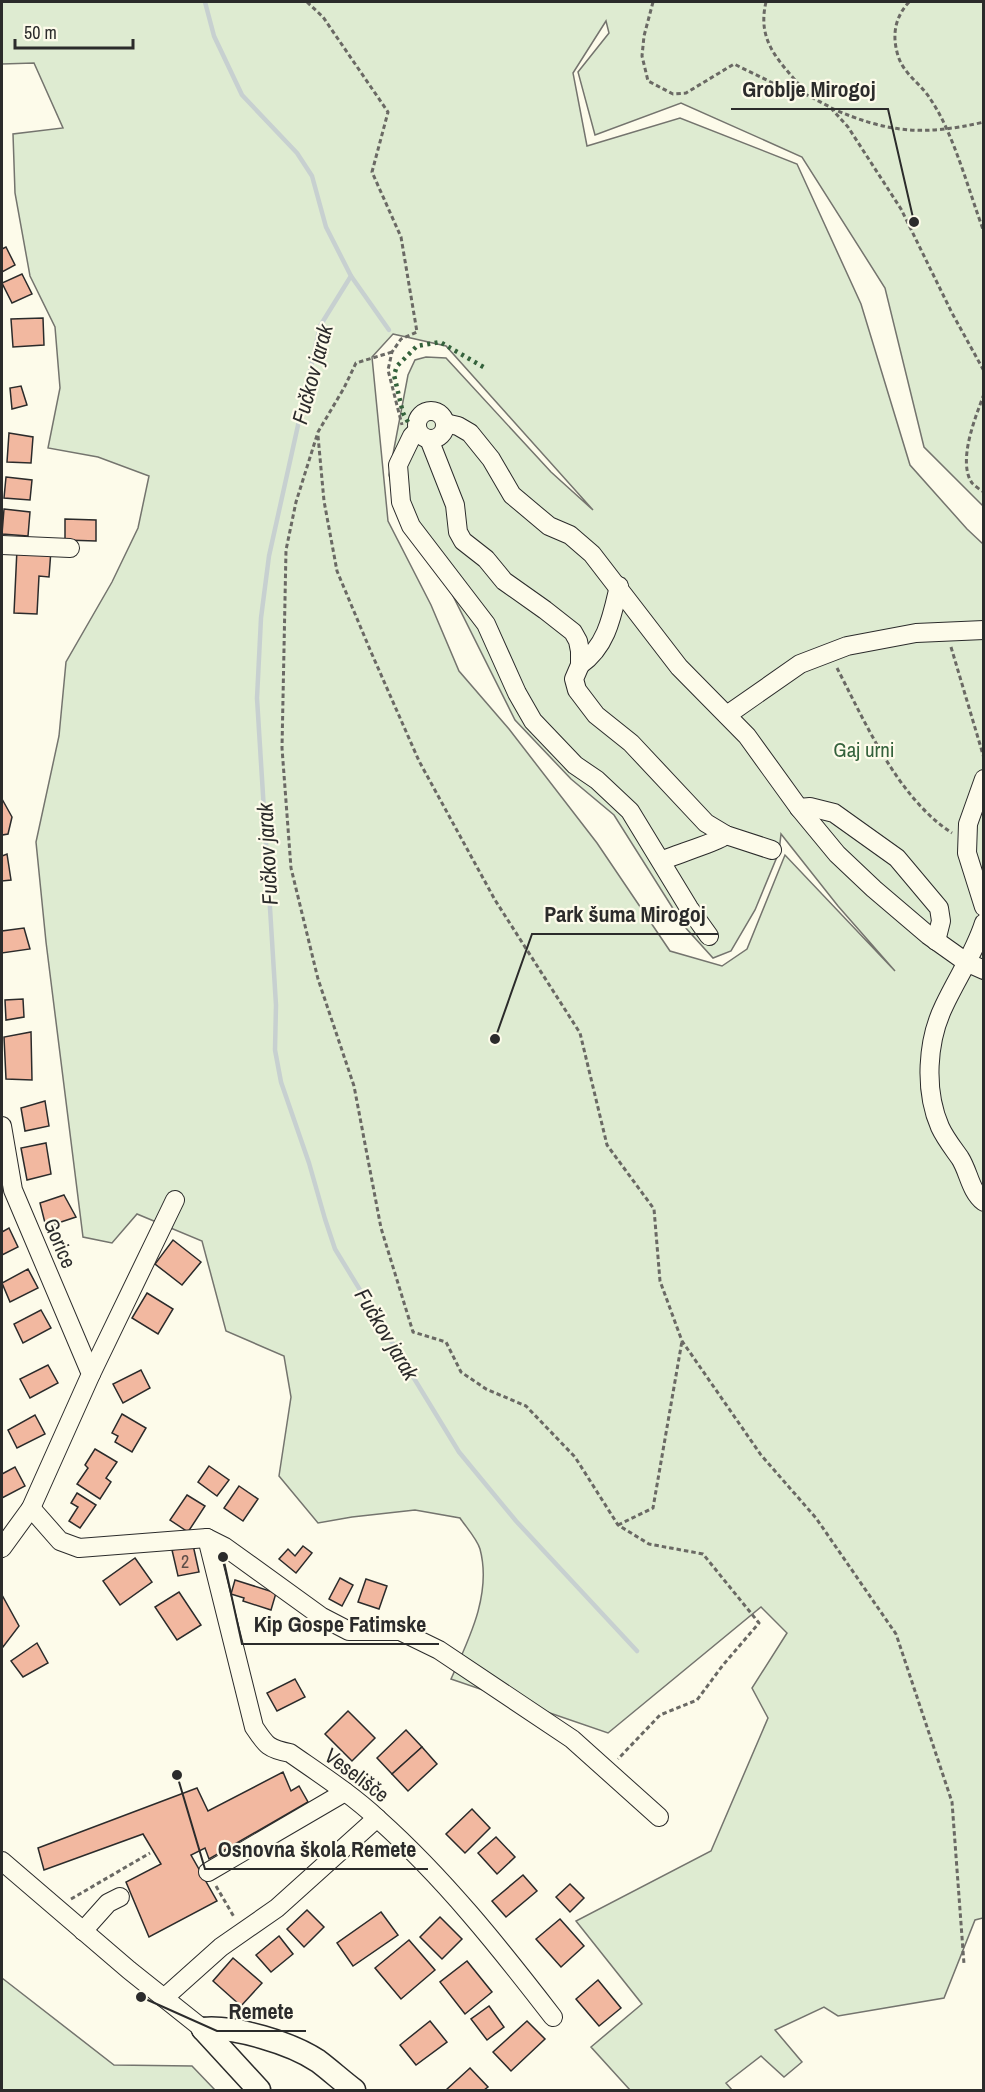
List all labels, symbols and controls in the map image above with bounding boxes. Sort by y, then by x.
scale bar [15,12,134,50]
text: 50 m [24,20,57,45]
callout: Groblje Mirogoj [731,69,888,109]
text: Groblje Mirogoj [742,74,876,104]
water label: Fučkov jarak [284,320,340,427]
park label: Gaj urni [833,735,895,764]
water label: Fučkov jarak [249,801,285,906]
callout: Park šuma Mirogoj [532,894,718,934]
text: Park šuma Mirogoj [544,899,706,929]
street label: Gorice [37,1214,83,1272]
water label: Fučkov jarak [348,1282,427,1386]
house number: 2 [181,1549,189,1574]
callout: Kip Gospe Fatimske [242,1604,439,1644]
text: Kip Gospe Fatimske [254,1609,426,1639]
street label: Veselišče [319,1741,395,1809]
callout: Osnovna škola Remete [205,1829,428,1869]
text: Osnovna škola Remete [218,1834,416,1864]
callout: Remete [217,1991,306,2031]
text: Remete [228,1996,294,2026]

